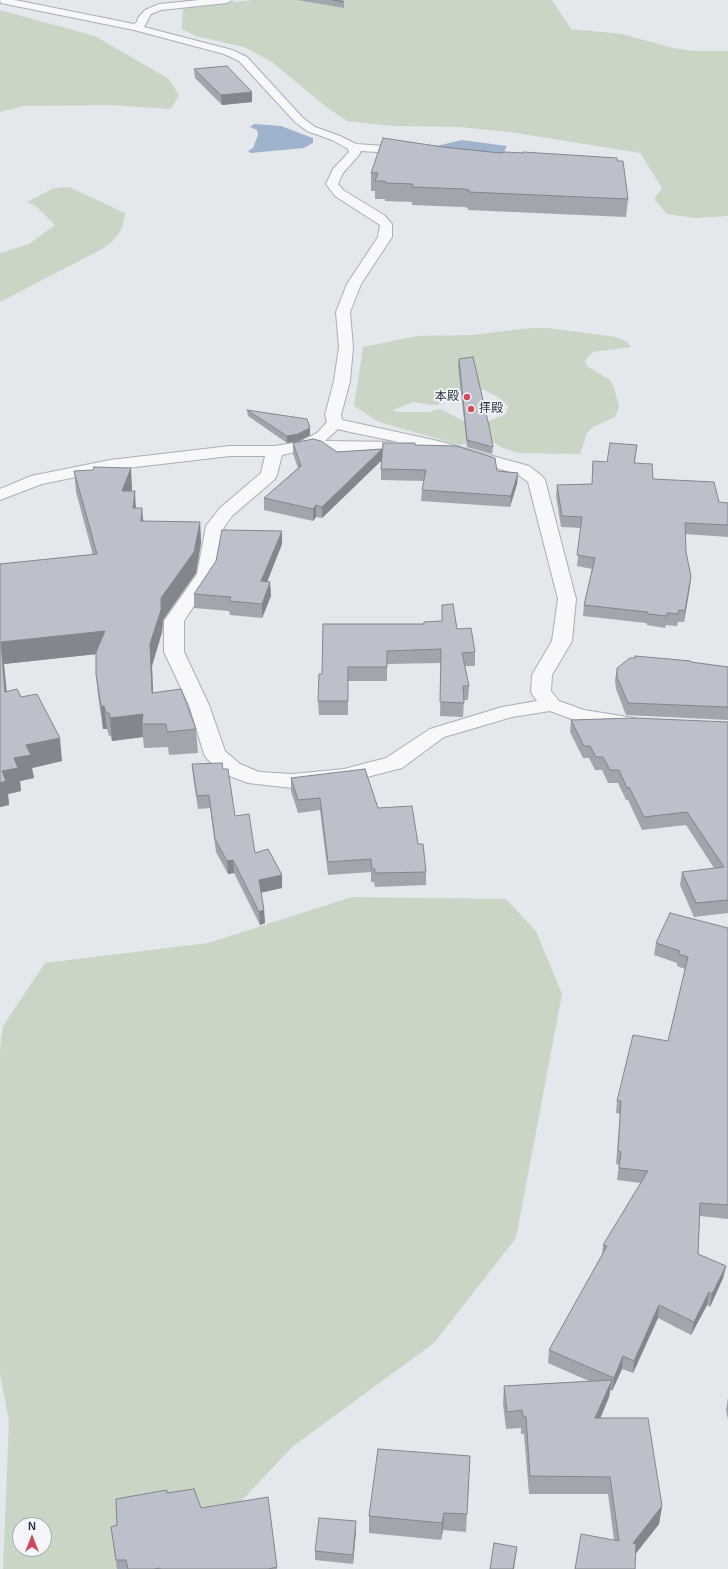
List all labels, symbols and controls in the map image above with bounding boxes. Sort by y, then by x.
place label: 本殿 [435,390,459,404]
marker: 本殿 [462,392,472,402]
place label: 拝殿 [479,402,503,416]
marker: 拝殿 [466,404,476,414]
north arrow [12,1517,52,1557]
text: N [28,1520,36,1532]

